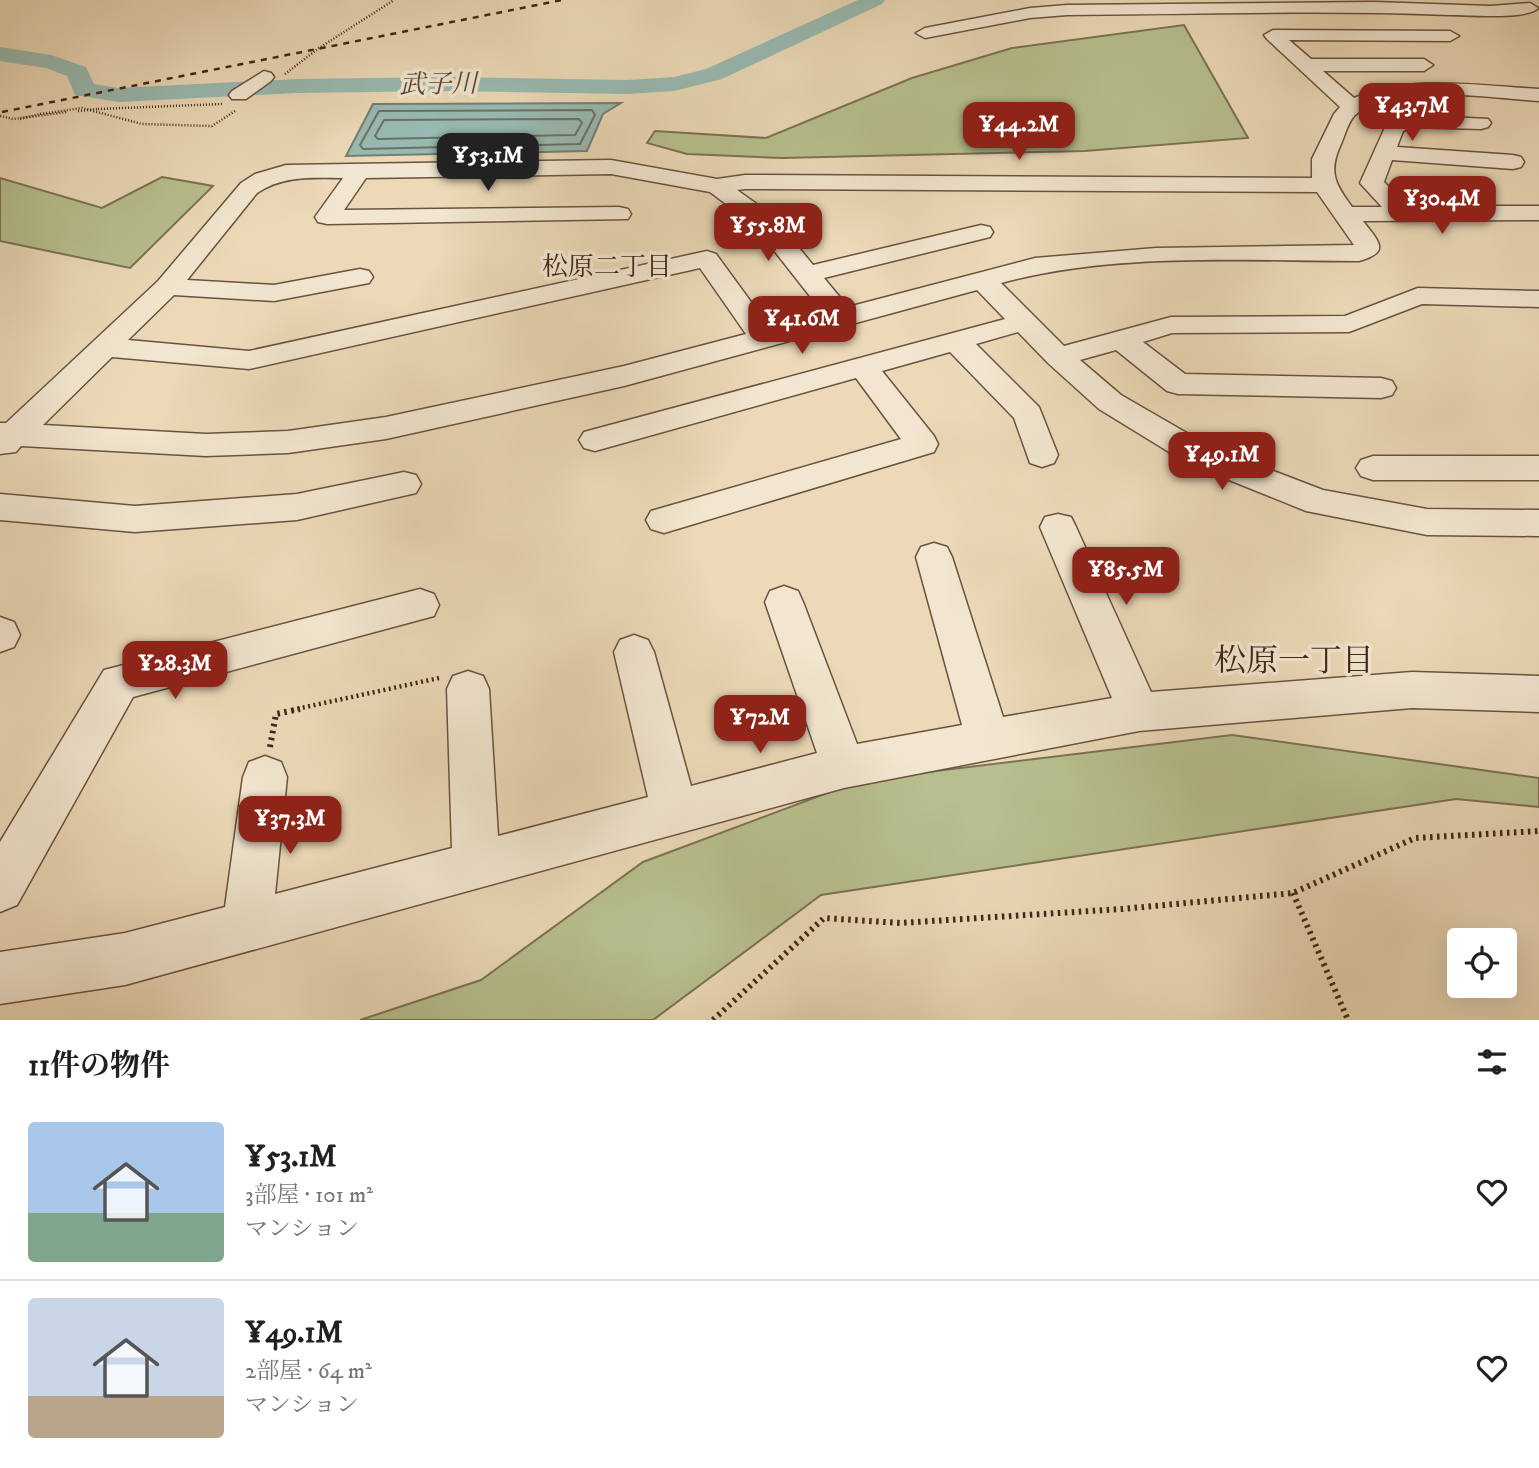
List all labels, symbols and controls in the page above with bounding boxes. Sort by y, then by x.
water label: 武子川 [399,68,480,102]
pin: ¥43.7M [1355,83,1469,143]
text: ¥43.7M [1375,91,1449,120]
pin: ¥44.2M [962,102,1076,162]
text: ¥44.2M [979,110,1059,139]
pin: ¥53.1M [431,134,545,193]
text: ¥53.1M [453,141,523,170]
pin: ¥30.4M [1385,176,1499,236]
text: ¥30.4M [1404,184,1480,213]
pin: ¥55.8M [711,204,825,263]
text: ¥55.8M [730,211,806,240]
district label: 松原二丁目 [542,251,672,284]
pin: ¥41.6M [745,296,859,356]
text: ¥41.6M [764,304,840,333]
pin: ¥49.1M [1165,433,1279,492]
text: ¥49.1M [1184,440,1260,469]
pin: ¥85.5M [1069,548,1183,607]
text: ¥85.5M [1088,555,1164,584]
pin: ¥28.3M [118,642,232,701]
district label: 松原一丁目 [1214,642,1374,682]
text: ¥28.3M [138,649,212,678]
pin: ¥72M [719,696,801,755]
text: ¥72M [730,703,790,732]
pin: ¥37.3M [233,796,347,856]
text: ¥37.3M [254,804,326,833]
map controls [1447,928,1517,998]
button: locate [1447,928,1517,998]
icon: filters [1473,1043,1511,1081]
text: 11件の物件 [28,1048,170,1085]
text: ¥53.1M [245,1139,337,1176]
icon: home [84,1150,168,1234]
icon: heart [1473,1173,1511,1211]
text: 3部屋 · 101 m² [245,1181,373,1210]
text: マンション [245,1215,359,1244]
text: ¥49.1M [245,1315,343,1352]
icon: home [84,1326,168,1410]
icon: heart [1473,1349,1511,1387]
text: 2部屋 · 64 m² [245,1357,372,1386]
text: マンション [245,1391,359,1420]

